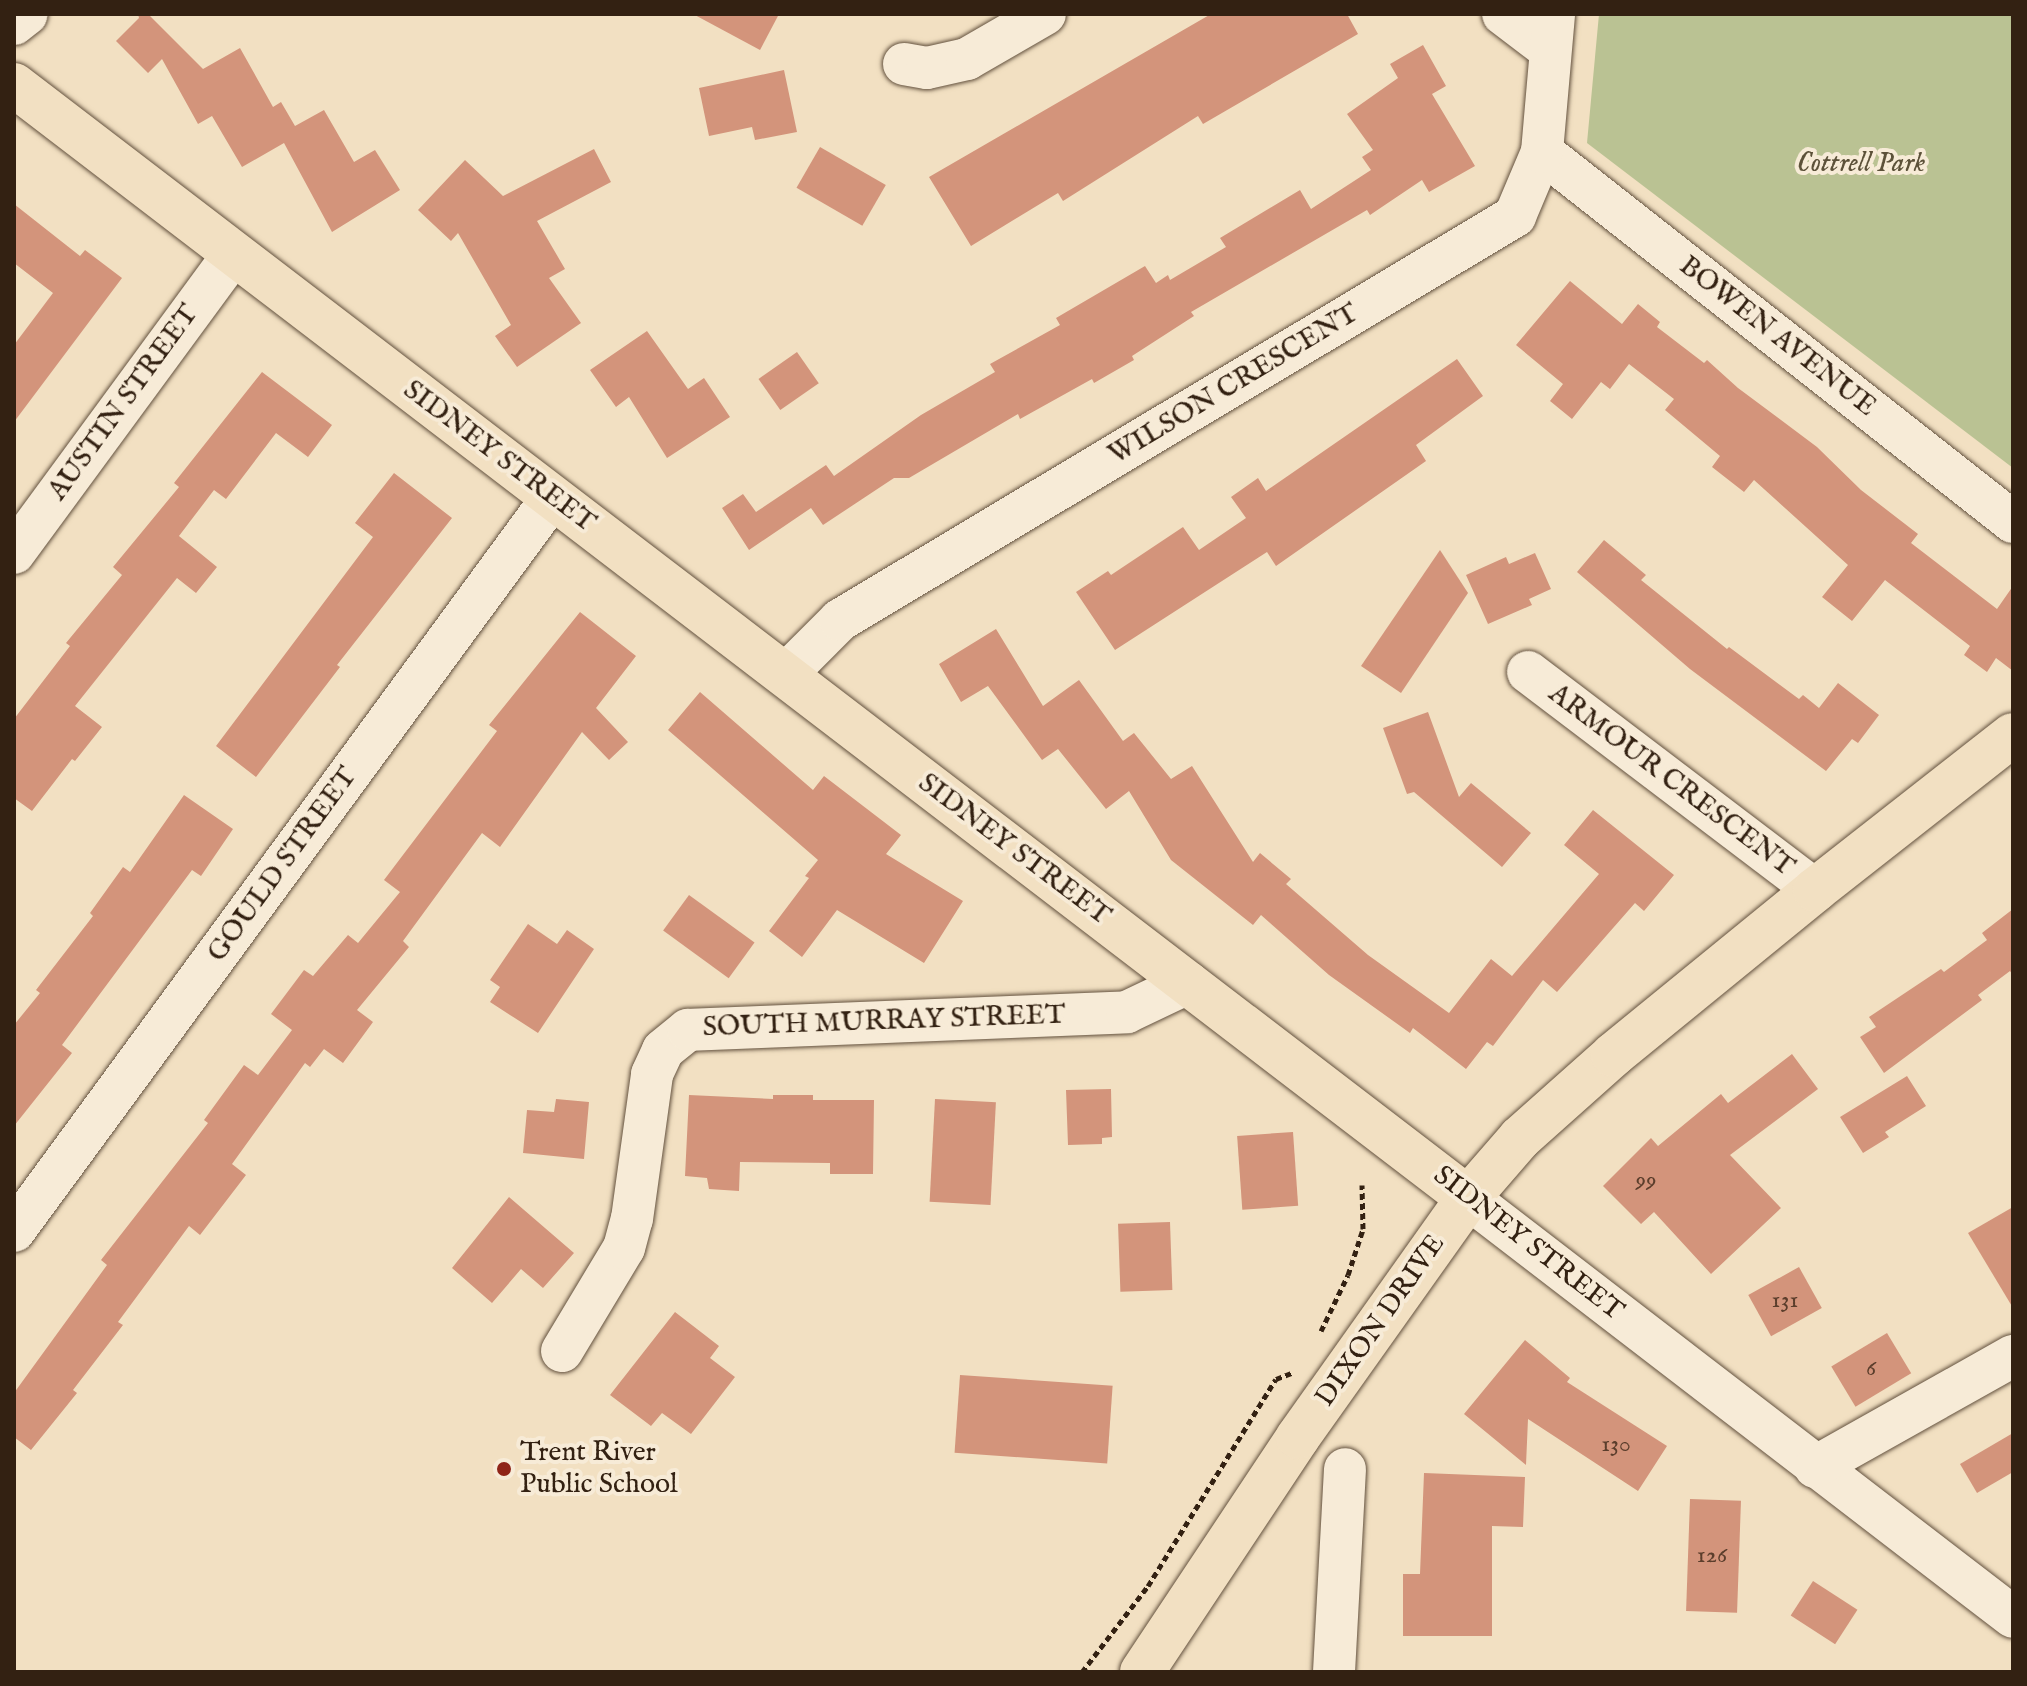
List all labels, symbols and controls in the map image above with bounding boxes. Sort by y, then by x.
park label: Cottrell Park [1797,147,1925,181]
street label: BOWEN AVENUE [1672,250,1882,424]
street label: WILSON CRESCENT [1103,297,1365,473]
street label: AUSTIN STREET [42,299,206,507]
street label: SIDNEY STREET [396,374,602,540]
street label: ARMOUR CRESCENT [1542,678,1800,884]
street label: GOULD STREET [201,761,365,969]
street label: SIDNEY STREET [911,767,1117,933]
street label: SOUTH MURRAY STREET [702,999,1066,1045]
street label: SIDNEY STREET [1426,1159,1630,1329]
house number: 99 [1636,1167,1656,1195]
street label: DIXON DRIVE [1309,1228,1453,1414]
house number: 131 [1772,1287,1798,1315]
house number: 6 [1866,1355,1876,1383]
house number: 130 [1601,1431,1631,1459]
place label: Trent River Public School [520,1436,678,1502]
marker: Trent River Public School [495,1460,513,1478]
house number: 126 [1697,1542,1727,1570]

